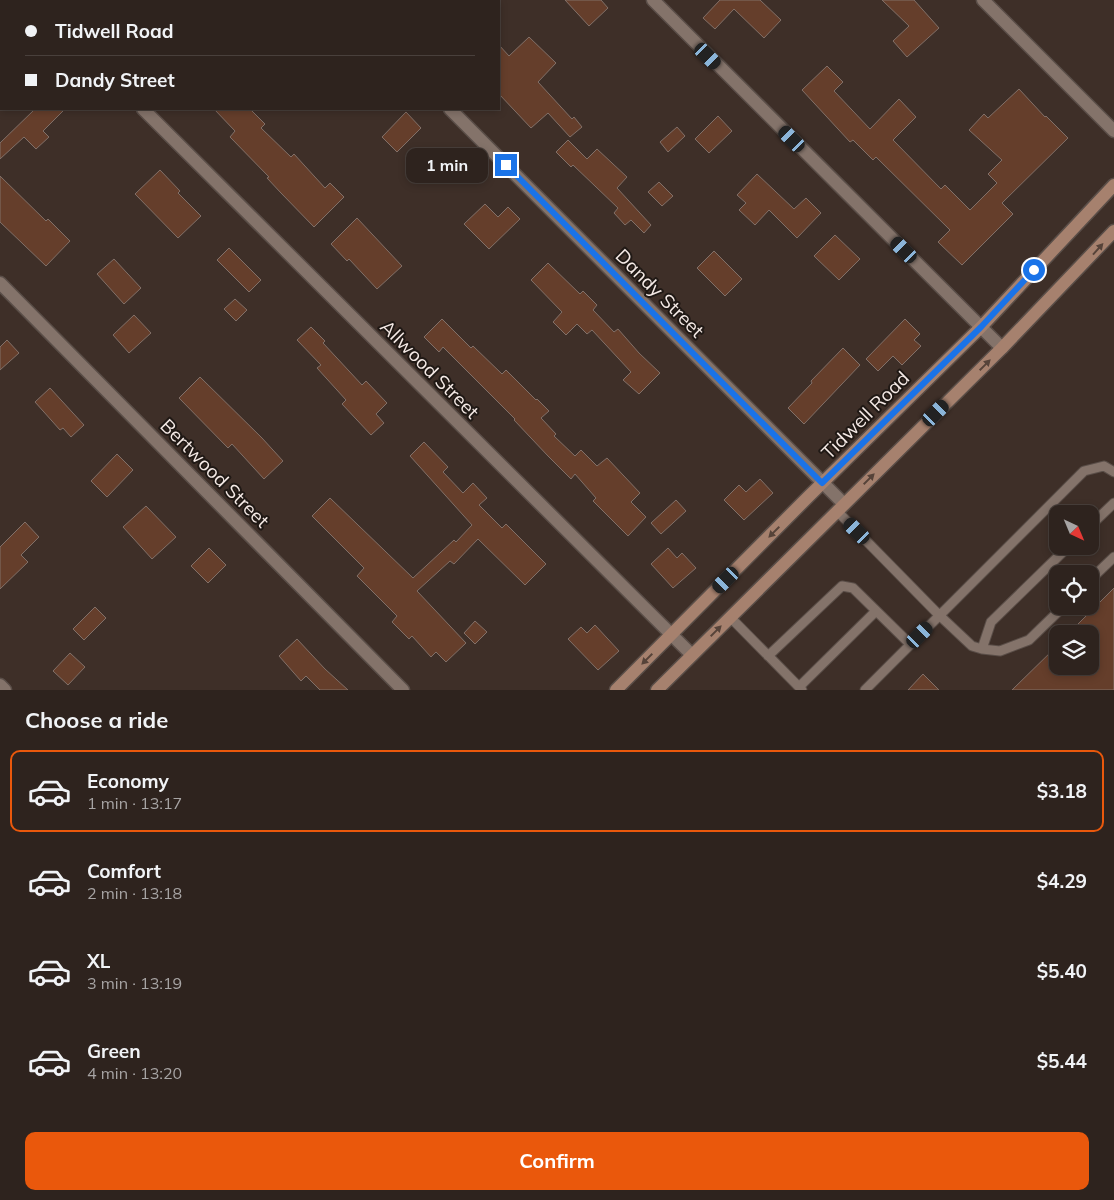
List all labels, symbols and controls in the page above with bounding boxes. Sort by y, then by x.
text: Tidwell Road [55,19,174,43]
car [692,40,723,72]
text: Dandy Street [55,68,175,92]
car [776,123,807,155]
callout: 1 min [406,148,488,182]
route end [495,154,517,176]
text: 1 min [426,155,468,175]
car [888,234,919,266]
one-way arrow [1092,243,1104,255]
street label: Dandy Street [611,244,710,343]
route start [1023,259,1045,281]
street label: Allwood Street [376,315,485,424]
one-way arrow [979,359,991,371]
street label: Tidwell Road [816,366,914,464]
car [920,397,951,429]
street label: Bertwood Street [155,413,275,533]
one-way arrow [863,473,875,485]
north arrow [1049,505,1099,555]
map controls [1049,505,1099,675]
car [841,515,872,547]
one-way arrow [768,525,780,537]
car [710,564,741,596]
button: locate [1049,565,1099,615]
car [904,619,935,651]
one-way arrow [710,625,722,637]
button: layers [1049,625,1099,675]
one-way arrow [641,653,653,665]
text: Choose a ride [25,706,168,734]
icon: car [27,769,72,814]
text: Economy [87,769,169,793]
text: $3.18 [1037,779,1087,803]
text: 1 min · 13:17 [87,793,182,813]
icon: car [27,859,72,904]
text: Comfort [87,859,161,883]
text: $4.29 [1037,869,1087,893]
text: 2 min · 13:18 [87,883,182,903]
icon: car [27,949,72,994]
text: XL [87,949,110,973]
text: $5.40 [1037,959,1087,983]
text: 3 min · 13:19 [87,973,182,993]
icon: car [27,1039,72,1084]
text: Green [87,1039,141,1063]
text: $5.44 [1037,1049,1087,1073]
text: 4 min · 13:20 [87,1063,182,1083]
button: Confirm [25,1132,1089,1190]

